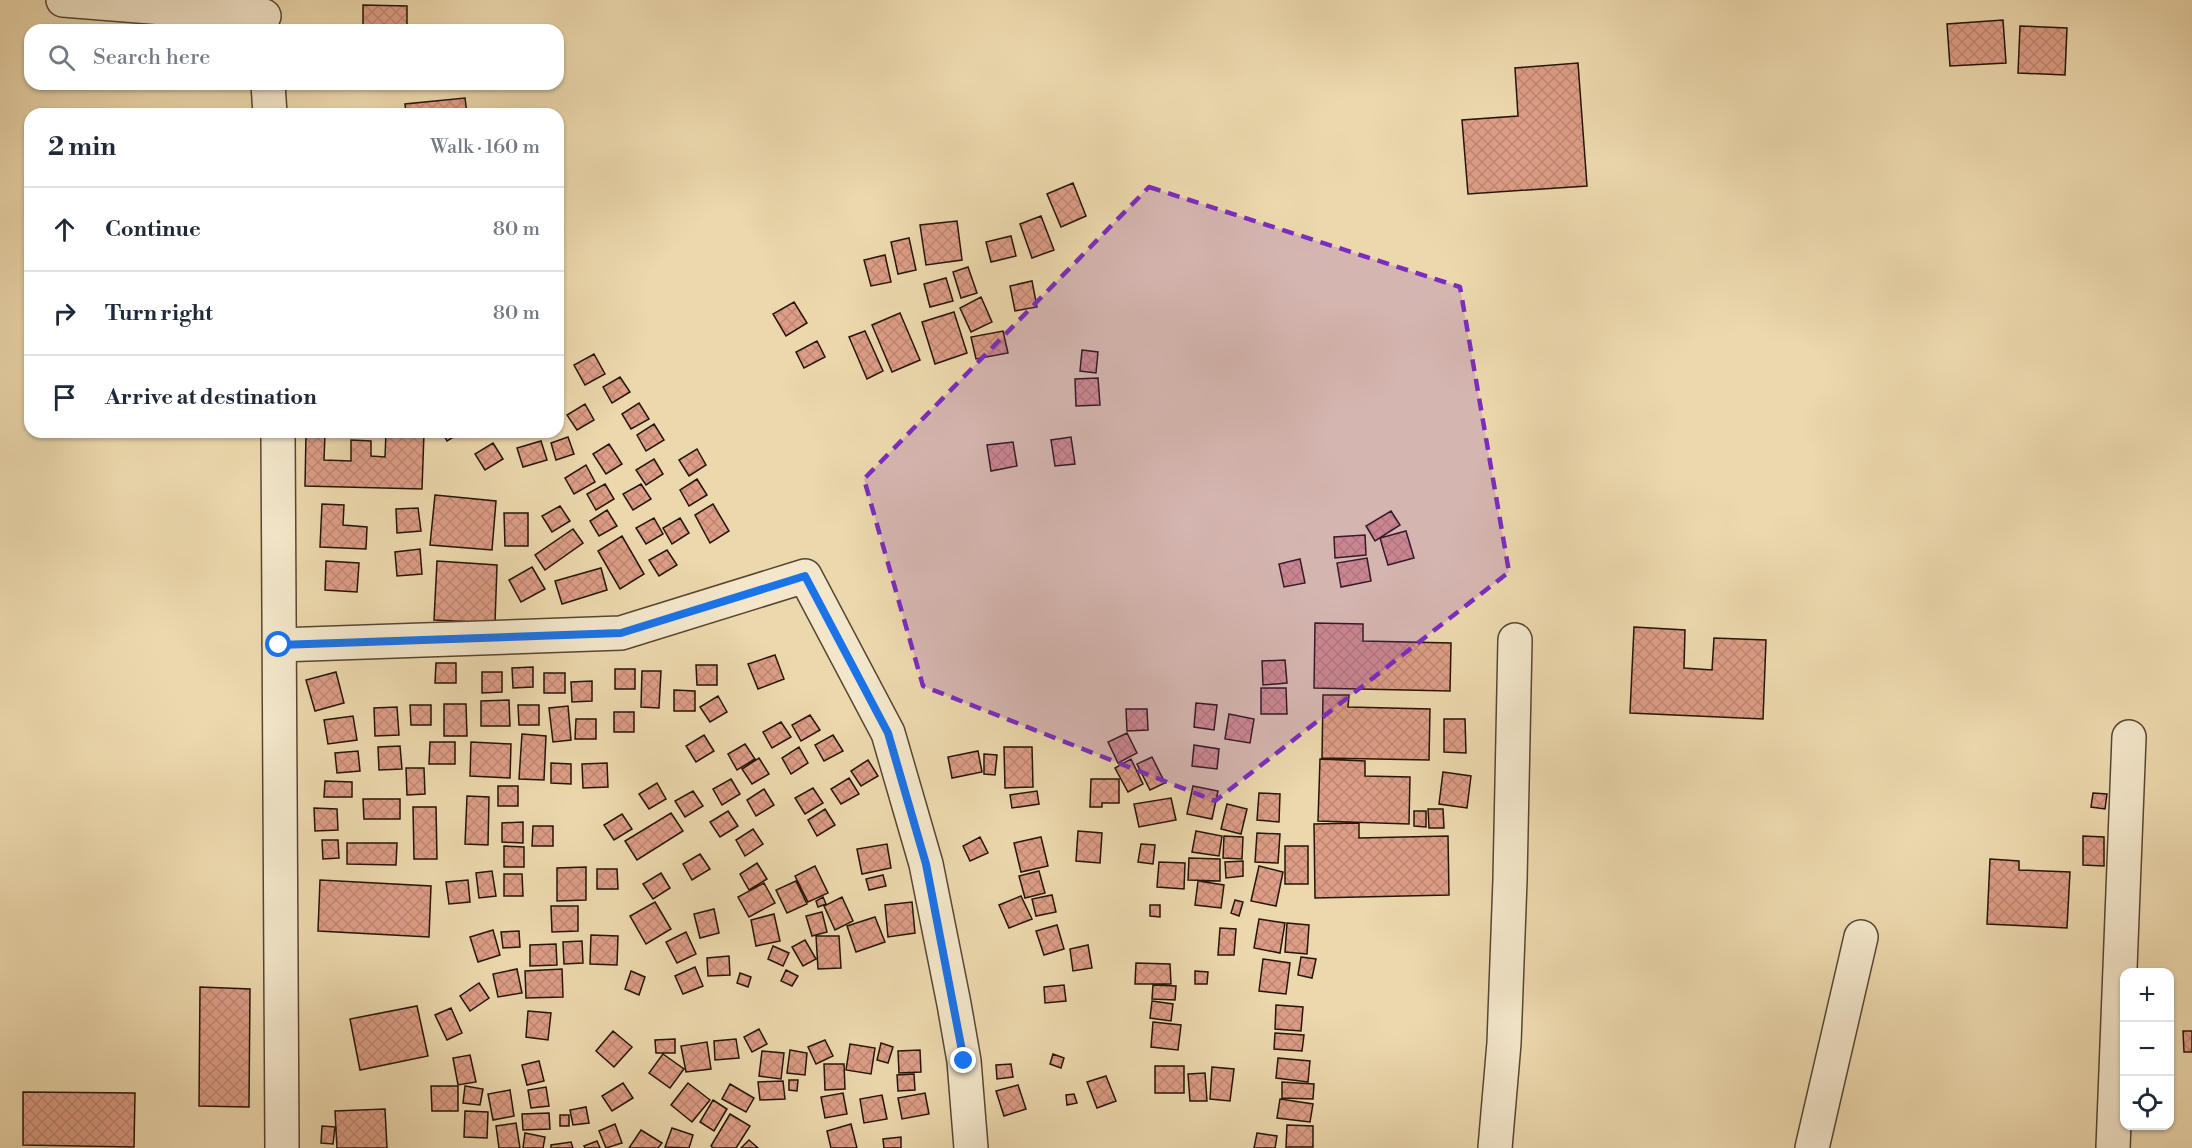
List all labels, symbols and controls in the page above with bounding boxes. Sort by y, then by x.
search box [24,24,564,90]
icon: search [45,41,78,74]
text: Search here [93,44,210,71]
text: 2 min [48,131,116,163]
text: Walk · 160 m [430,135,540,160]
icon: ahead [48,213,81,246]
text: Continue [105,216,201,243]
text: 80 m [493,217,540,242]
icon: right [48,297,81,330]
text: Turn right [105,300,213,327]
text: 80 m [493,301,540,326]
icon: arrive [48,381,81,414]
text: Arrive at destination [105,384,317,411]
route start [265,631,291,657]
map controls [2120,968,2174,1130]
button: + [2120,968,2174,1022]
button: − [2120,1022,2174,1076]
route end [950,1047,976,1073]
button: locate [2120,1076,2174,1130]

